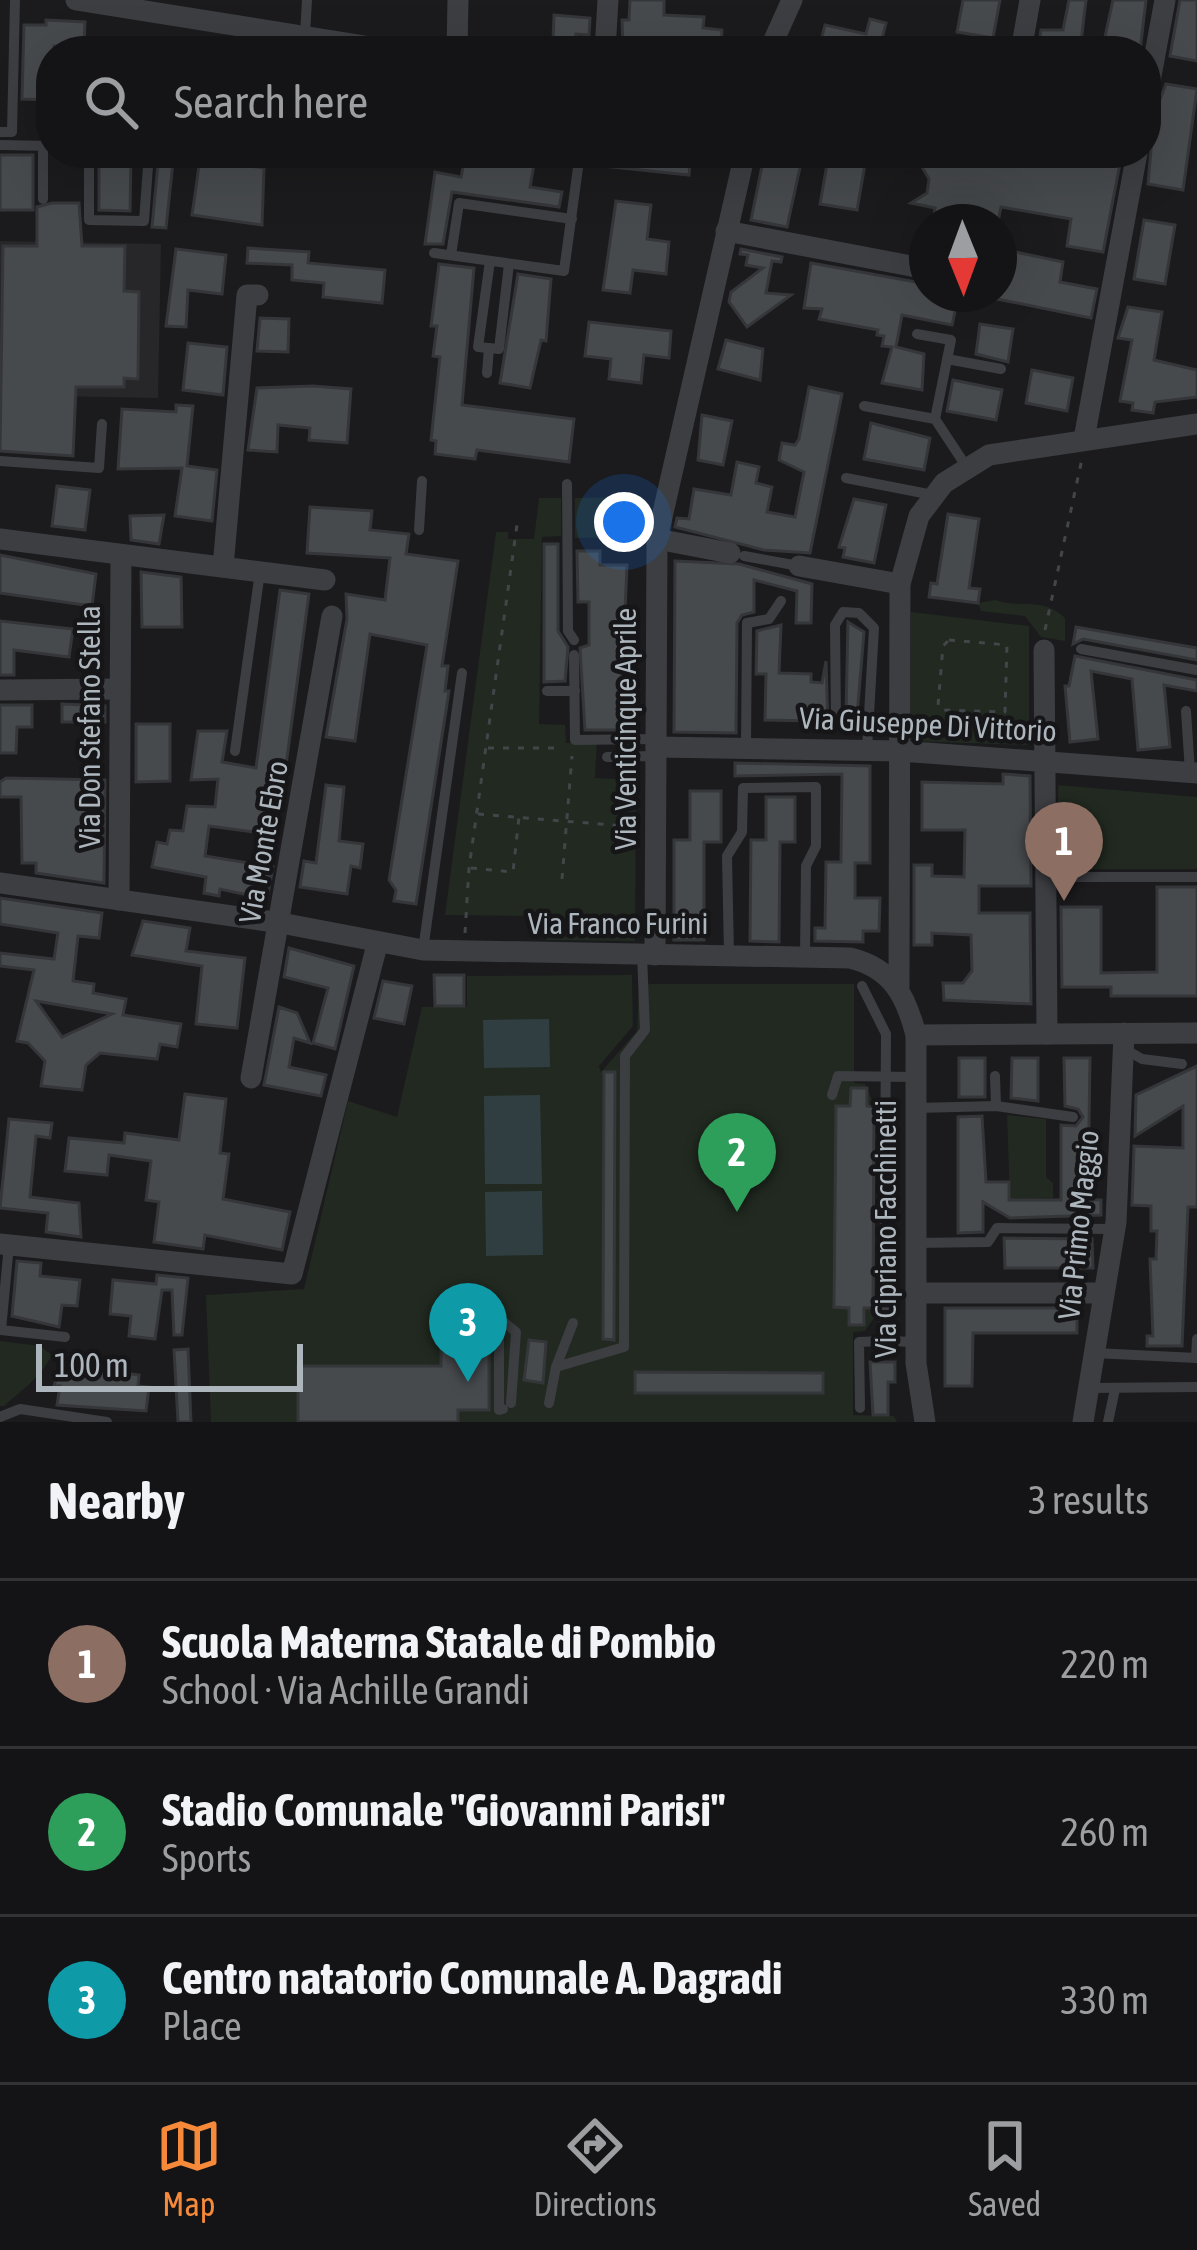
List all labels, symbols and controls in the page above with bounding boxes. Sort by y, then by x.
search box [36,36,1161,168]
icon: search [78,69,144,135]
text: Search here [174,76,368,128]
north arrow [909,204,1017,312]
your location [594,492,654,552]
street label: Via Don Stefano Stella [72,605,106,849]
street label: Via Venticinque Aprile [608,608,642,850]
street label: Via Giuseppe Di Vittorio [799,700,1058,748]
street label: Via Monte Ebro [232,758,294,926]
pin: 1 [1025,802,1103,901]
street label: Via Franco Furini [528,906,708,940]
street label: Via Cipriano Facchinetti [868,1100,902,1358]
pin: 2 [698,1113,776,1212]
street label: Via Primo Maggio [1051,1129,1105,1321]
pin: 3 [429,1283,507,1382]
scale bar [36,1338,303,1391]
text: 100 m [54,1346,129,1384]
text: Nearby [48,1471,185,1530]
text: 3 results [1028,1478,1149,1522]
text: Scuola Materna Statale di Pombio [162,1616,716,1668]
text: 1 [78,1642,96,1686]
text: 220 m [1061,1642,1149,1686]
text: School · Via Achille Grandi [162,1668,530,1712]
text: Stadio Comunale "Giovanni Parisi" [162,1784,726,1836]
text: 2 [78,1810,96,1854]
text: 260 m [1061,1810,1149,1854]
text: Sports [162,1836,251,1880]
text: Centro natatorio Comunale A. Dagradi [162,1952,782,2004]
text: 3 [78,1978,96,2022]
text: 330 m [1061,1978,1149,2022]
text: Place [162,2004,242,2048]
tab: Map [156,2113,222,2223]
tab: Directions [533,2113,657,2223]
tab: Saved [968,2113,1041,2223]

